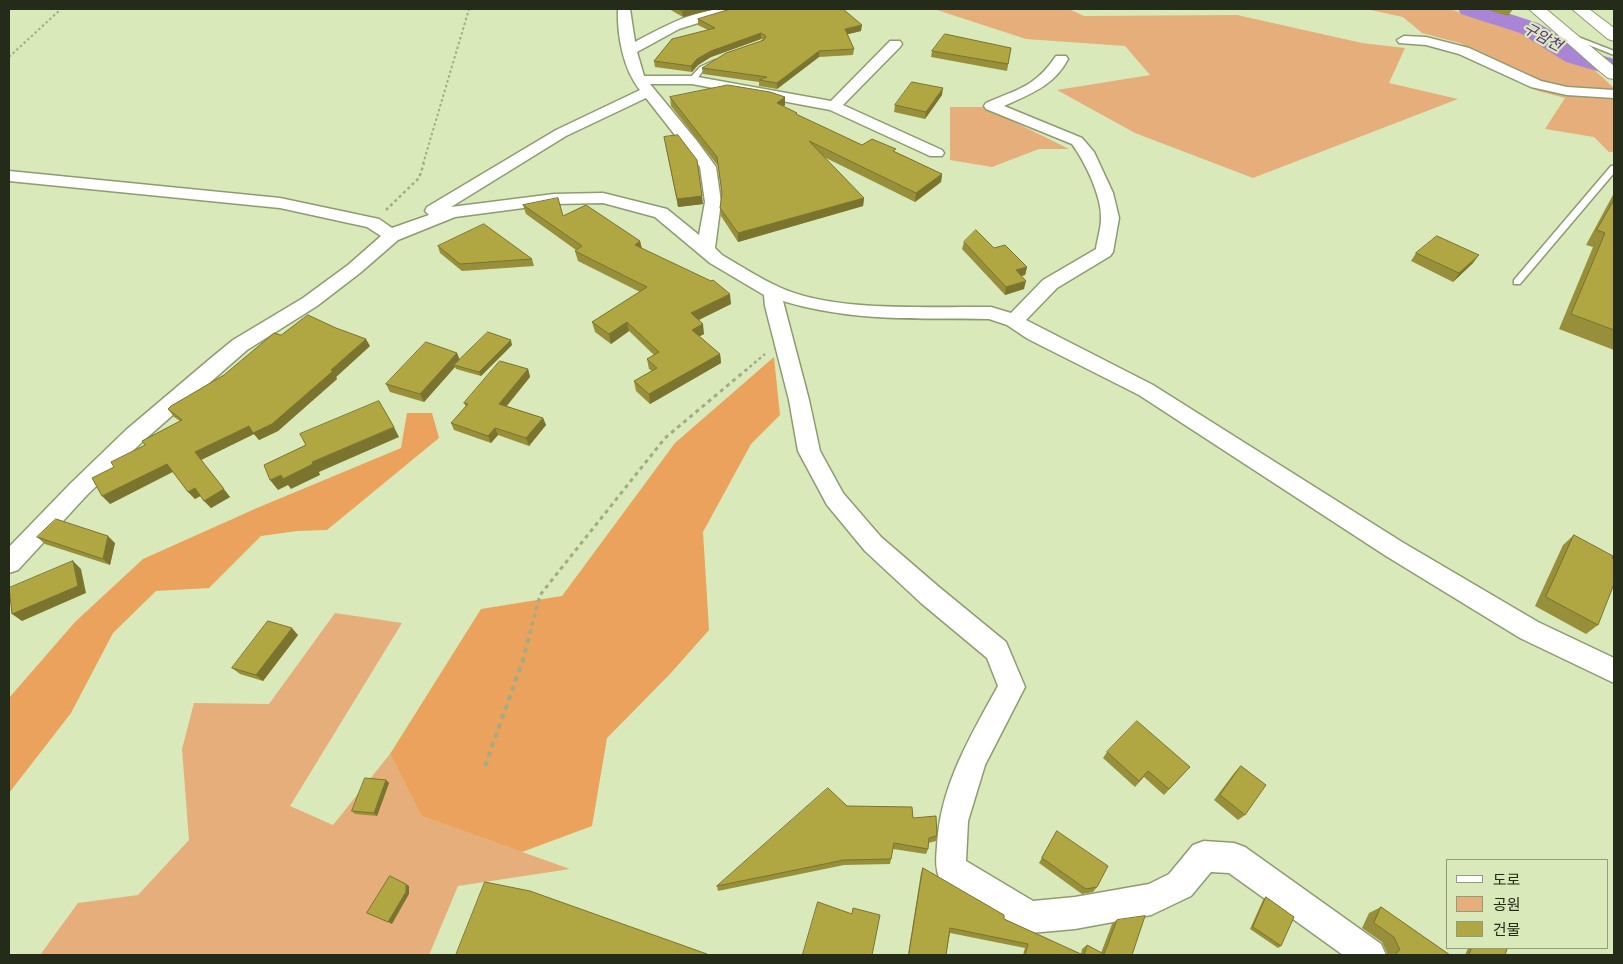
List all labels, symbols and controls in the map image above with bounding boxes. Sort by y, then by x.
water label: 구암천 [1520,20,1564,56]
legend [1446,859,1608,949]
text: 도로 [1493,871,1521,890]
text: 공원 [1493,896,1521,915]
text: 건물 [1493,921,1521,940]

